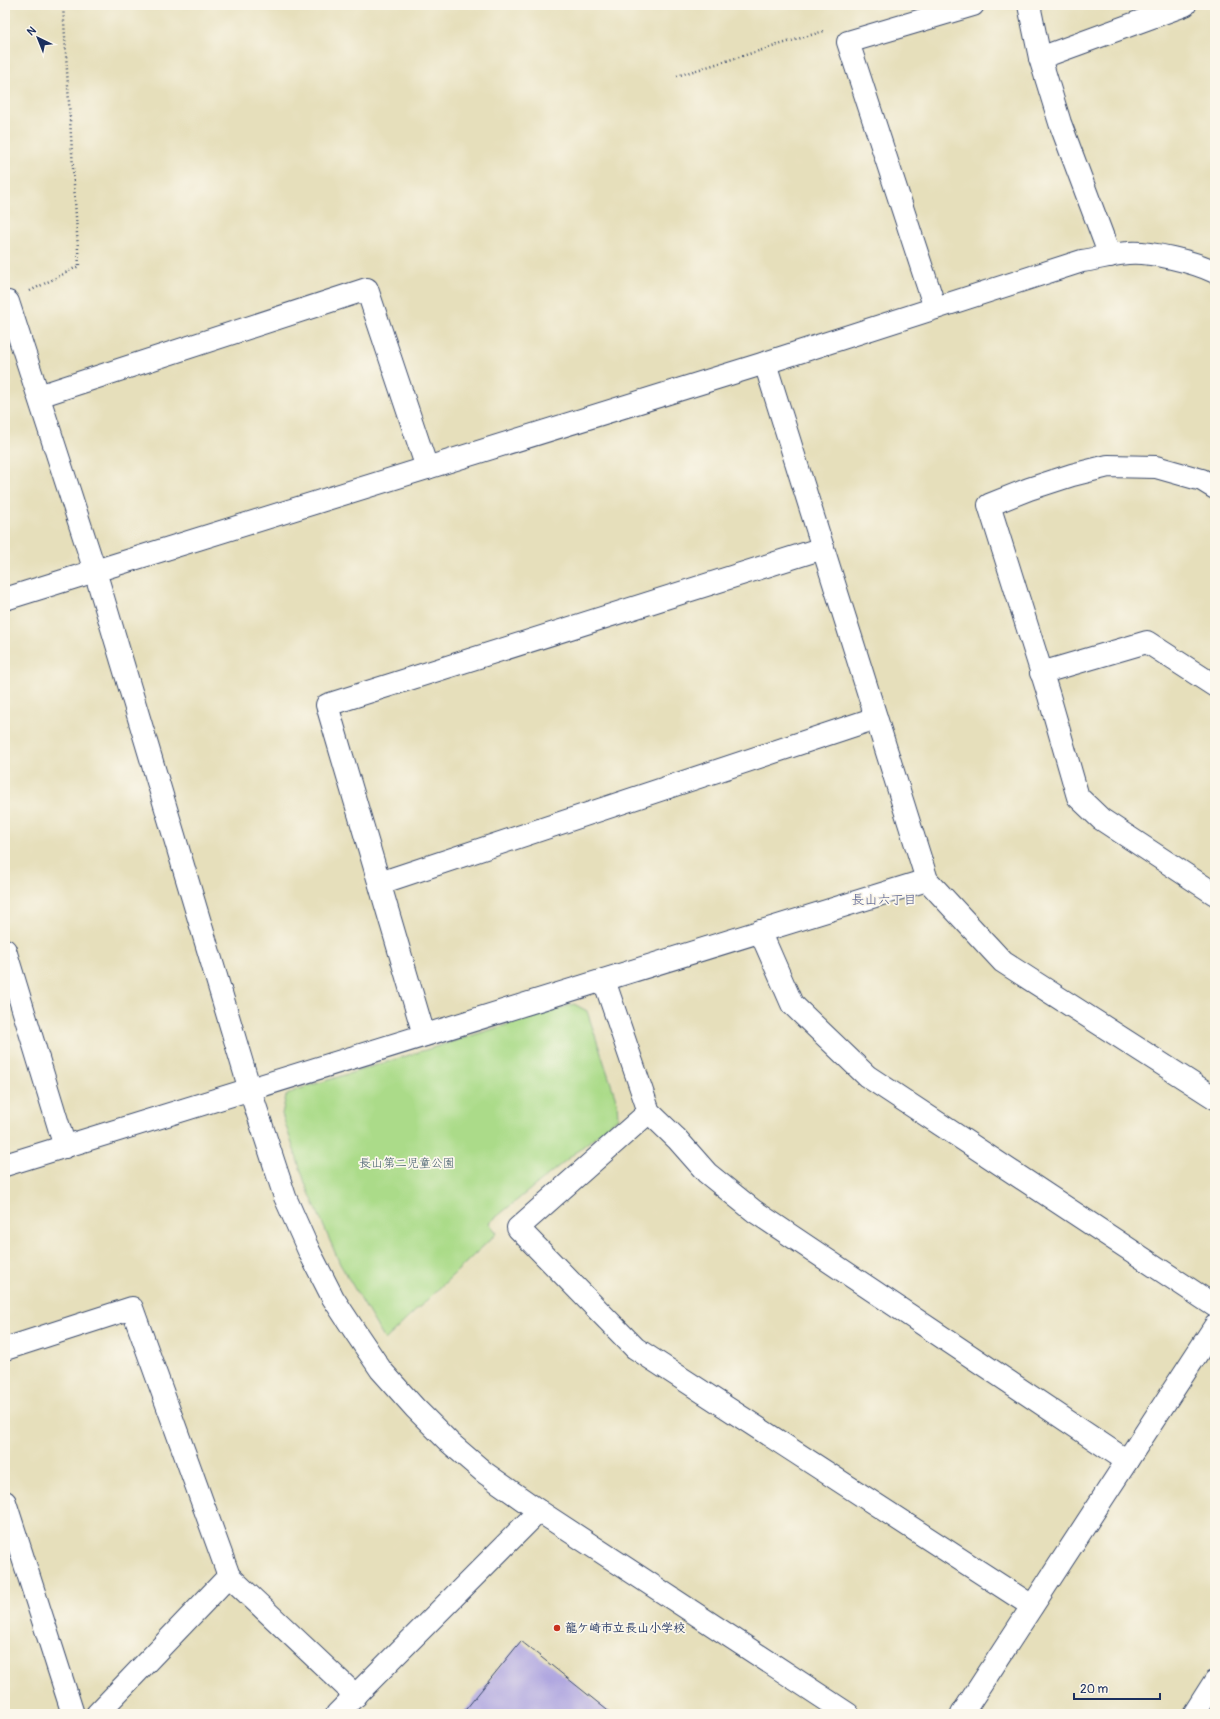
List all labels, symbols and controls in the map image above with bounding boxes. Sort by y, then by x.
north arrow [18,18,58,58]
text: N [24,23,39,38]
district label: 長山六丁目 [851,892,917,908]
park label: 長山第二児童公園 [359,1156,455,1171]
place label: 龍ケ崎市立長山小学校 [565,1621,685,1636]
marker: 龍ケ崎市立長山小学校 [552,1623,562,1633]
scale bar [1074,1675,1160,1701]
text: 20 m [1080,1682,1109,1697]

